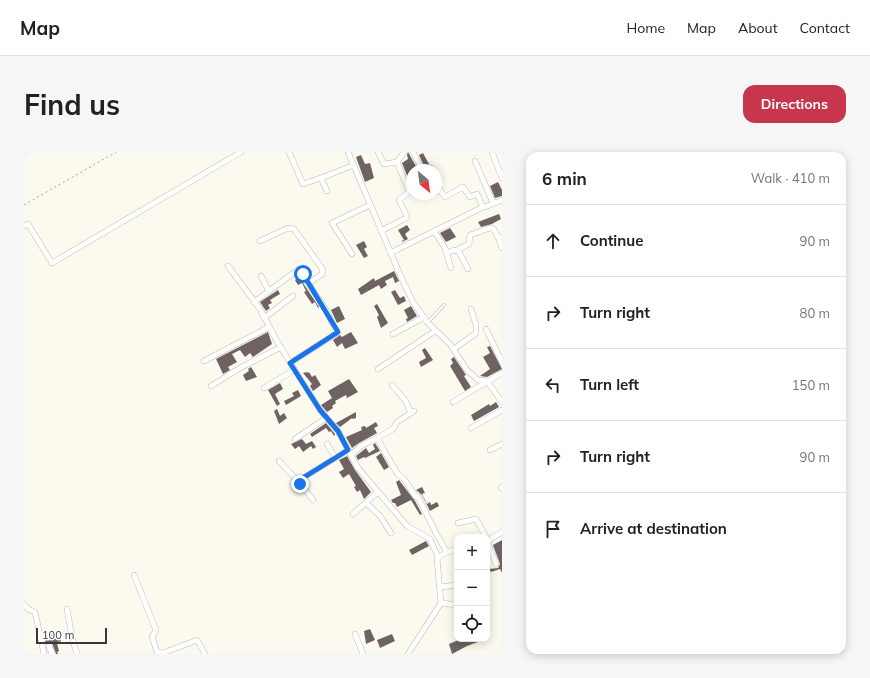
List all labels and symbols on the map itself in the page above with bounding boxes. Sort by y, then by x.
north arrow [406,164,442,200]
route start [294,265,312,283]
route end [291,475,309,493]
scale bar [36,626,107,645]

